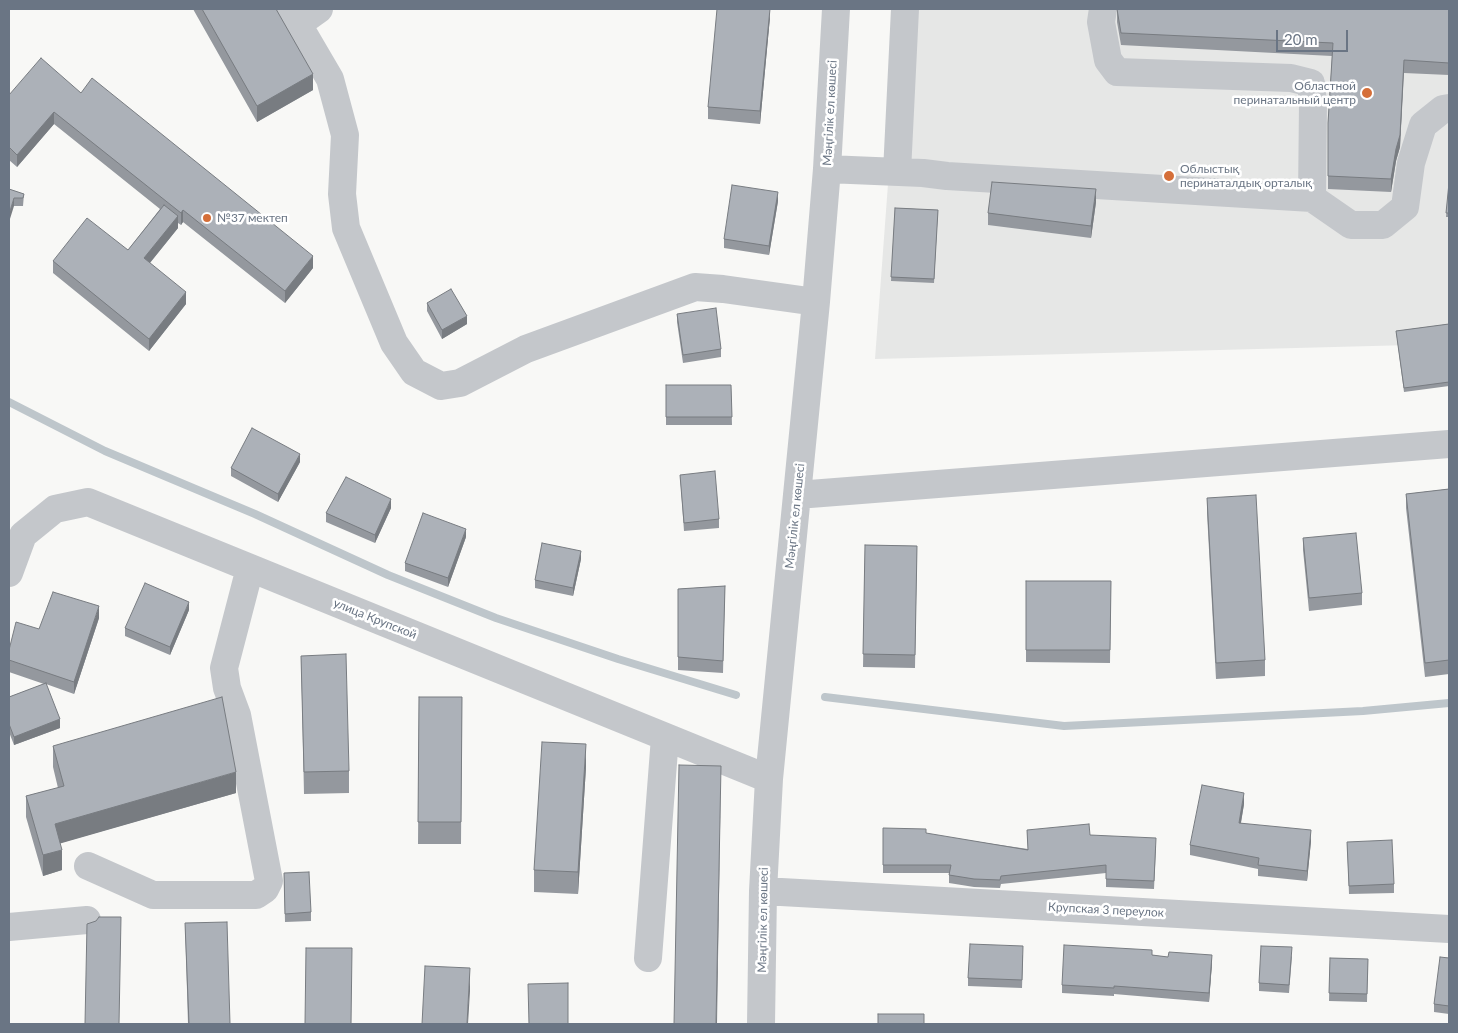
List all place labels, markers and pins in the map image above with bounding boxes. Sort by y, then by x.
place label: Областной перинатальный центр [1234,79,1356,107]
marker: Областной перинатальный центр [1360,86,1374,100]
place label: Облыстық перинаталдық орталық [1180,162,1312,190]
marker: Облыстық перинаталдық орталық [1162,169,1176,183]
place label: №37 мектеп [217,211,288,225]
marker: №37 мектеп [201,212,213,224]

